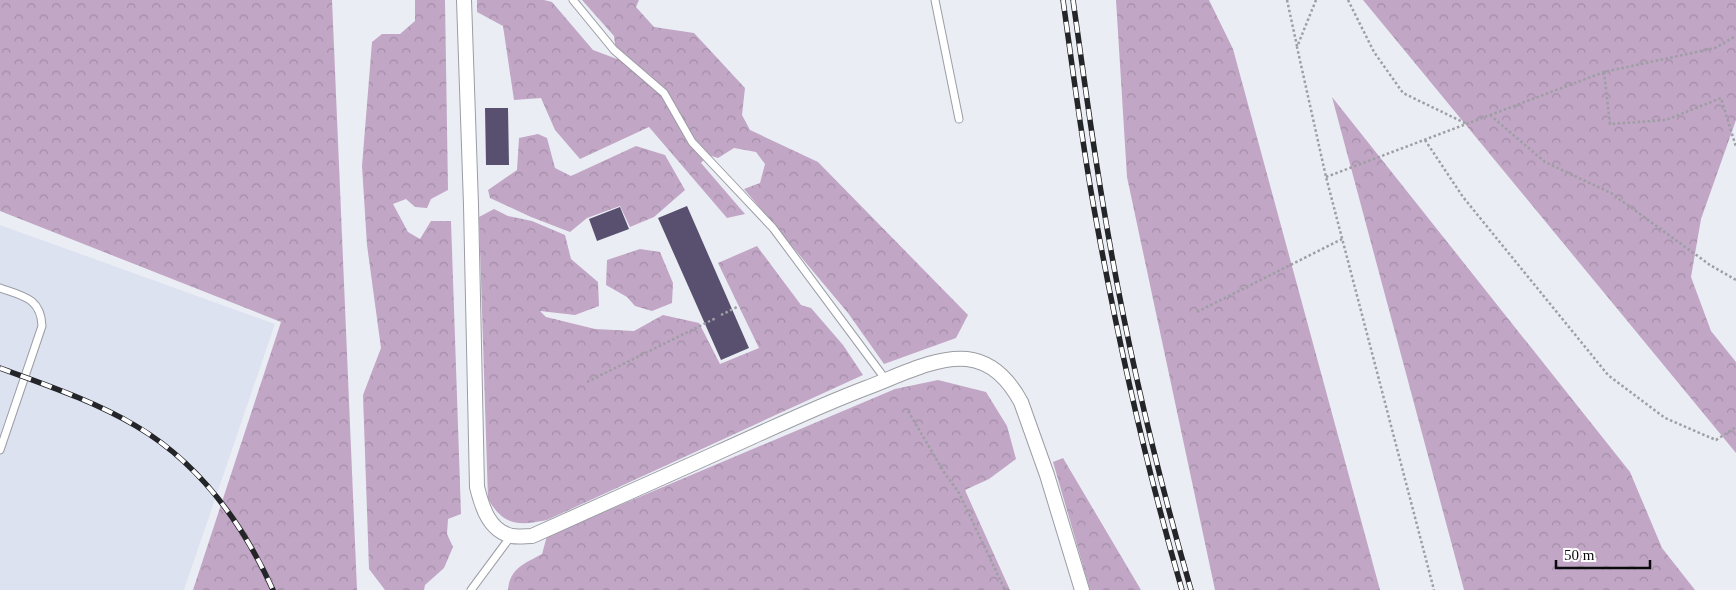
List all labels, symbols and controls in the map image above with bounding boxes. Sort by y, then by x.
scale bar [1556,538,1650,570]
text: 50 m [1564,547,1595,563]

